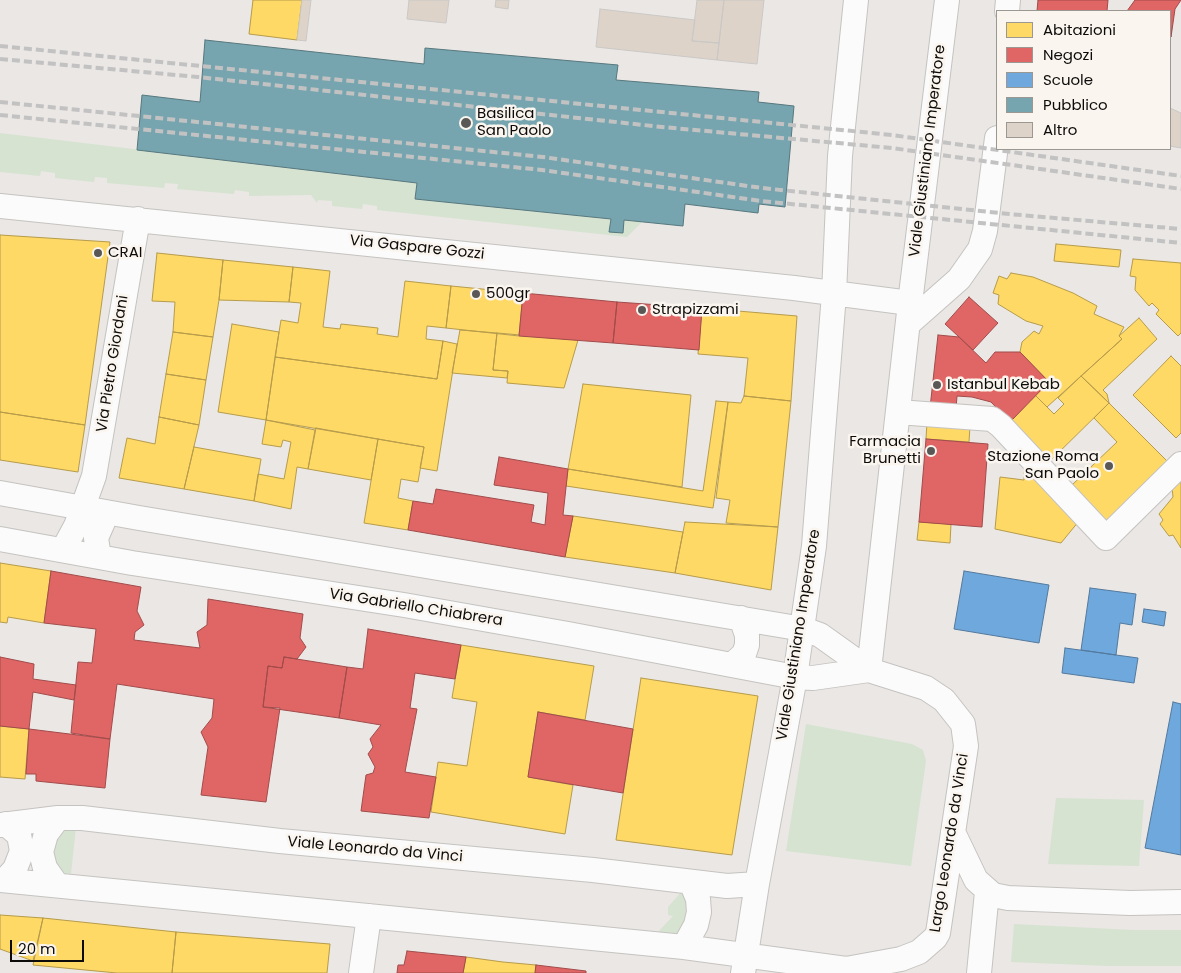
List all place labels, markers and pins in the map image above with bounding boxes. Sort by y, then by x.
place label: Basilica San Paolo [477,105,551,140]
marker: Basilica San Paolo [459,116,473,130]
place label: CRAI [108,244,142,262]
marker: CRAI [92,247,104,259]
place label: 500gr [486,285,530,303]
marker: 500gr [470,288,482,300]
place label: Strapizzami [652,301,739,319]
marker: Strapizzami [636,304,648,316]
place label: Istanbul Kebab [947,376,1060,394]
marker: Istanbul Kebab [931,379,943,391]
place label: Farmacia Brunetti [849,433,921,468]
marker: Farmacia Brunetti [925,445,937,457]
place label: Stazione Roma San Paolo [987,448,1099,483]
marker: Stazione Roma San Paolo [1103,460,1115,472]

